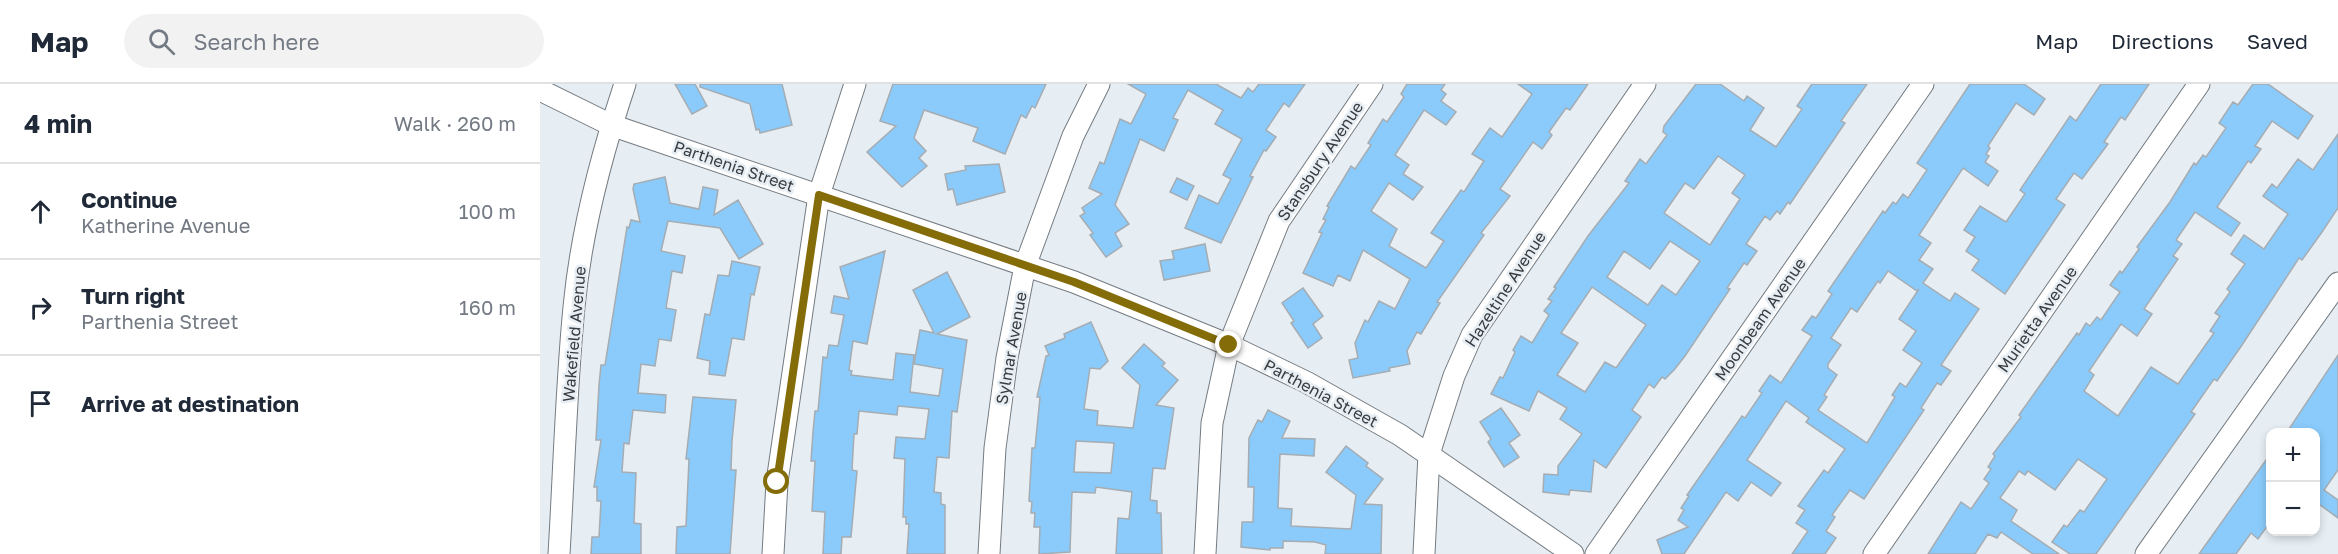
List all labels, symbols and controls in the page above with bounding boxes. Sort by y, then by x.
search box [124,14,544,68]
text: Map [30,25,88,58]
icon: search [145,25,178,58]
text: Search here [193,28,319,55]
text: Map [2035,28,2078,54]
text: Directions [2111,28,2214,54]
text: Saved [2247,28,2308,54]
street label: Stansbury Avenue [1273,98,1367,224]
text: 4 min [24,108,92,139]
text: Walk · 260 m [394,111,516,135]
street label: Parthenia Street [671,136,797,196]
text: Continue [81,186,177,213]
icon: ahead [24,195,57,228]
text: 100 m [459,199,516,223]
text: Katherine Avenue [81,213,250,237]
street label: Hazeltine Avenue [1460,227,1550,351]
street label: Moonbeam Avenue [1710,254,1810,384]
street label: Murietta Avenue [1993,262,2081,376]
street label: Wakefield Avenue [558,265,590,403]
text: Turn right [81,282,185,309]
street label: Sylmar Avenue [991,290,1031,406]
icon: right [24,291,57,324]
text: 160 m [459,295,516,319]
text: Parthenia Street [81,309,238,333]
route end [1215,331,1241,357]
street label: Parthenia Street [1261,355,1381,431]
icon: arrive [24,387,57,420]
text: Arrive at destination [81,390,299,417]
map controls [2266,428,2320,536]
button: + [2266,428,2320,482]
route start [763,468,789,494]
button: − [2266,482,2320,536]

